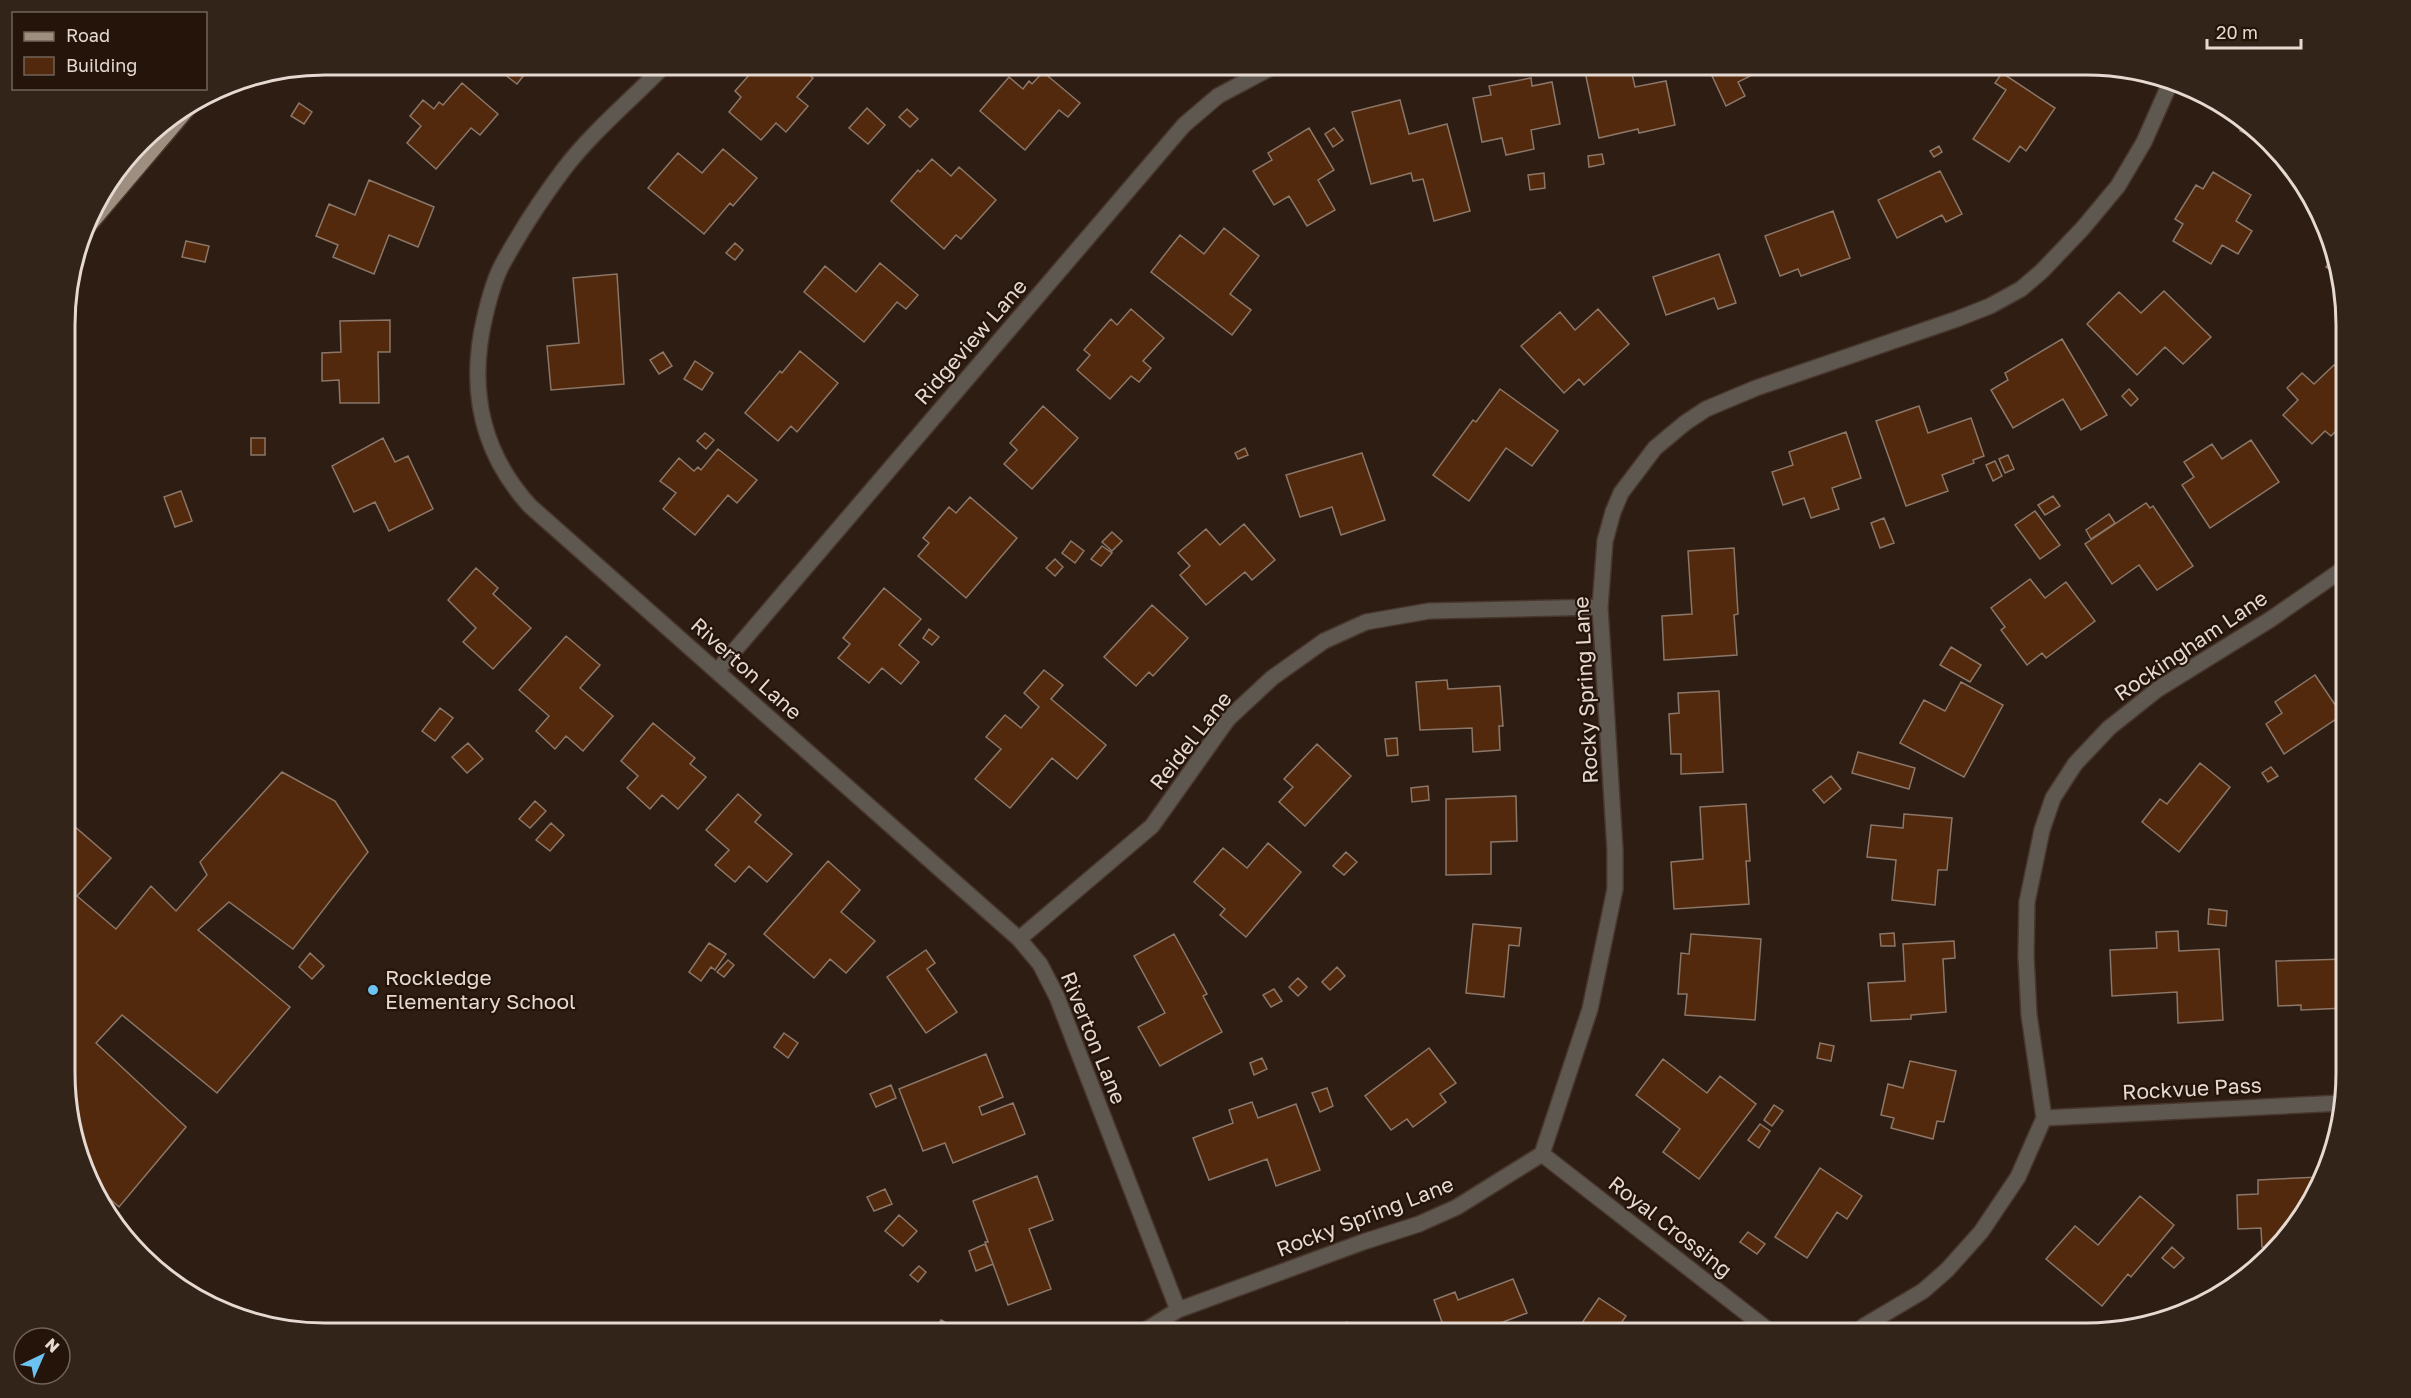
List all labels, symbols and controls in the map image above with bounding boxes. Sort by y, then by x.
legend [12,12,207,90]
scale bar [2207,12,2302,50]
text: 20 m [2216,21,2258,43]
text: Road [66,24,110,46]
text: Building [66,54,137,76]
street label: Ridgeview Lane [909,273,1032,410]
street label: Rockingham Lane [2109,584,2272,706]
street label: Rocky Spring Lane [1567,596,1603,784]
street label: Riverton Lane [686,612,808,725]
street label: Reidel Lane [1144,686,1237,795]
place label: Rockledge Elementary School [385,964,576,1014]
street label: Riverton Lane [1056,968,1132,1108]
marker: Rockledge Elementary School [366,983,380,997]
street label: Rockvue Pass [2121,1071,2262,1105]
street label: Rocky Spring Lane [1272,1170,1457,1262]
street label: Royal Crossing [1604,1170,1738,1283]
north arrow [12,1326,72,1386]
text: N [41,1334,64,1357]

